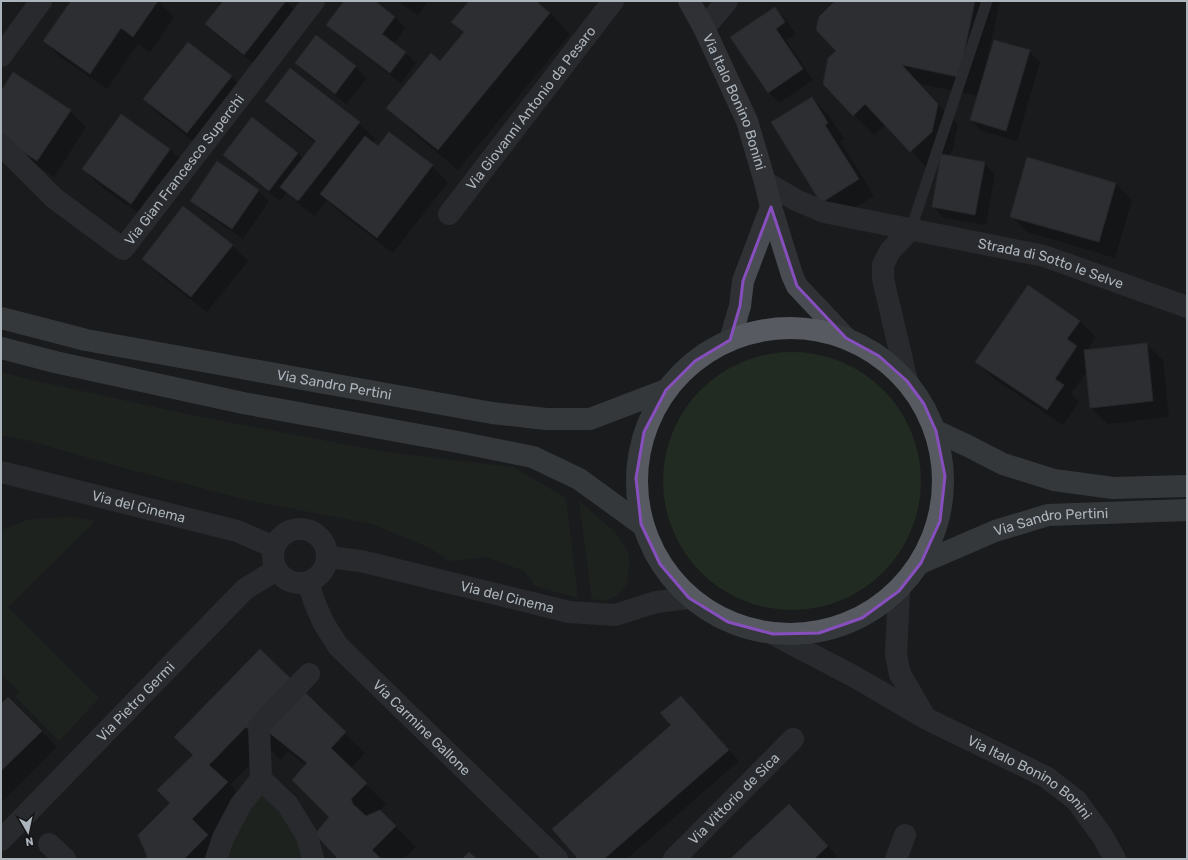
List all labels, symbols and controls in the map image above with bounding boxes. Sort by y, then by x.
street label: Via Giovanni Antonio da Pesaro [462,23,599,193]
street label: Via Italo Bonino Bonini [699,31,769,172]
street label: Via Gian Francesco Superchi [121,91,248,248]
street label: Strada di Sotto le Selve [976,234,1126,292]
street label: Via Sandro Pertini [275,366,393,403]
street label: Via del Cinema [90,487,187,526]
street label: Via Sandro Pertini [992,504,1109,539]
street label: Via del Cinema [459,577,556,617]
street label: Via Pietro Germi [93,658,178,745]
street label: Via Carmine Gallone [369,676,475,779]
street label: Via Italo Bonino Bonini [965,732,1096,823]
street label: Via Vittorio de Sica [685,749,783,848]
north arrow [8,812,48,852]
text: N [24,834,34,848]

